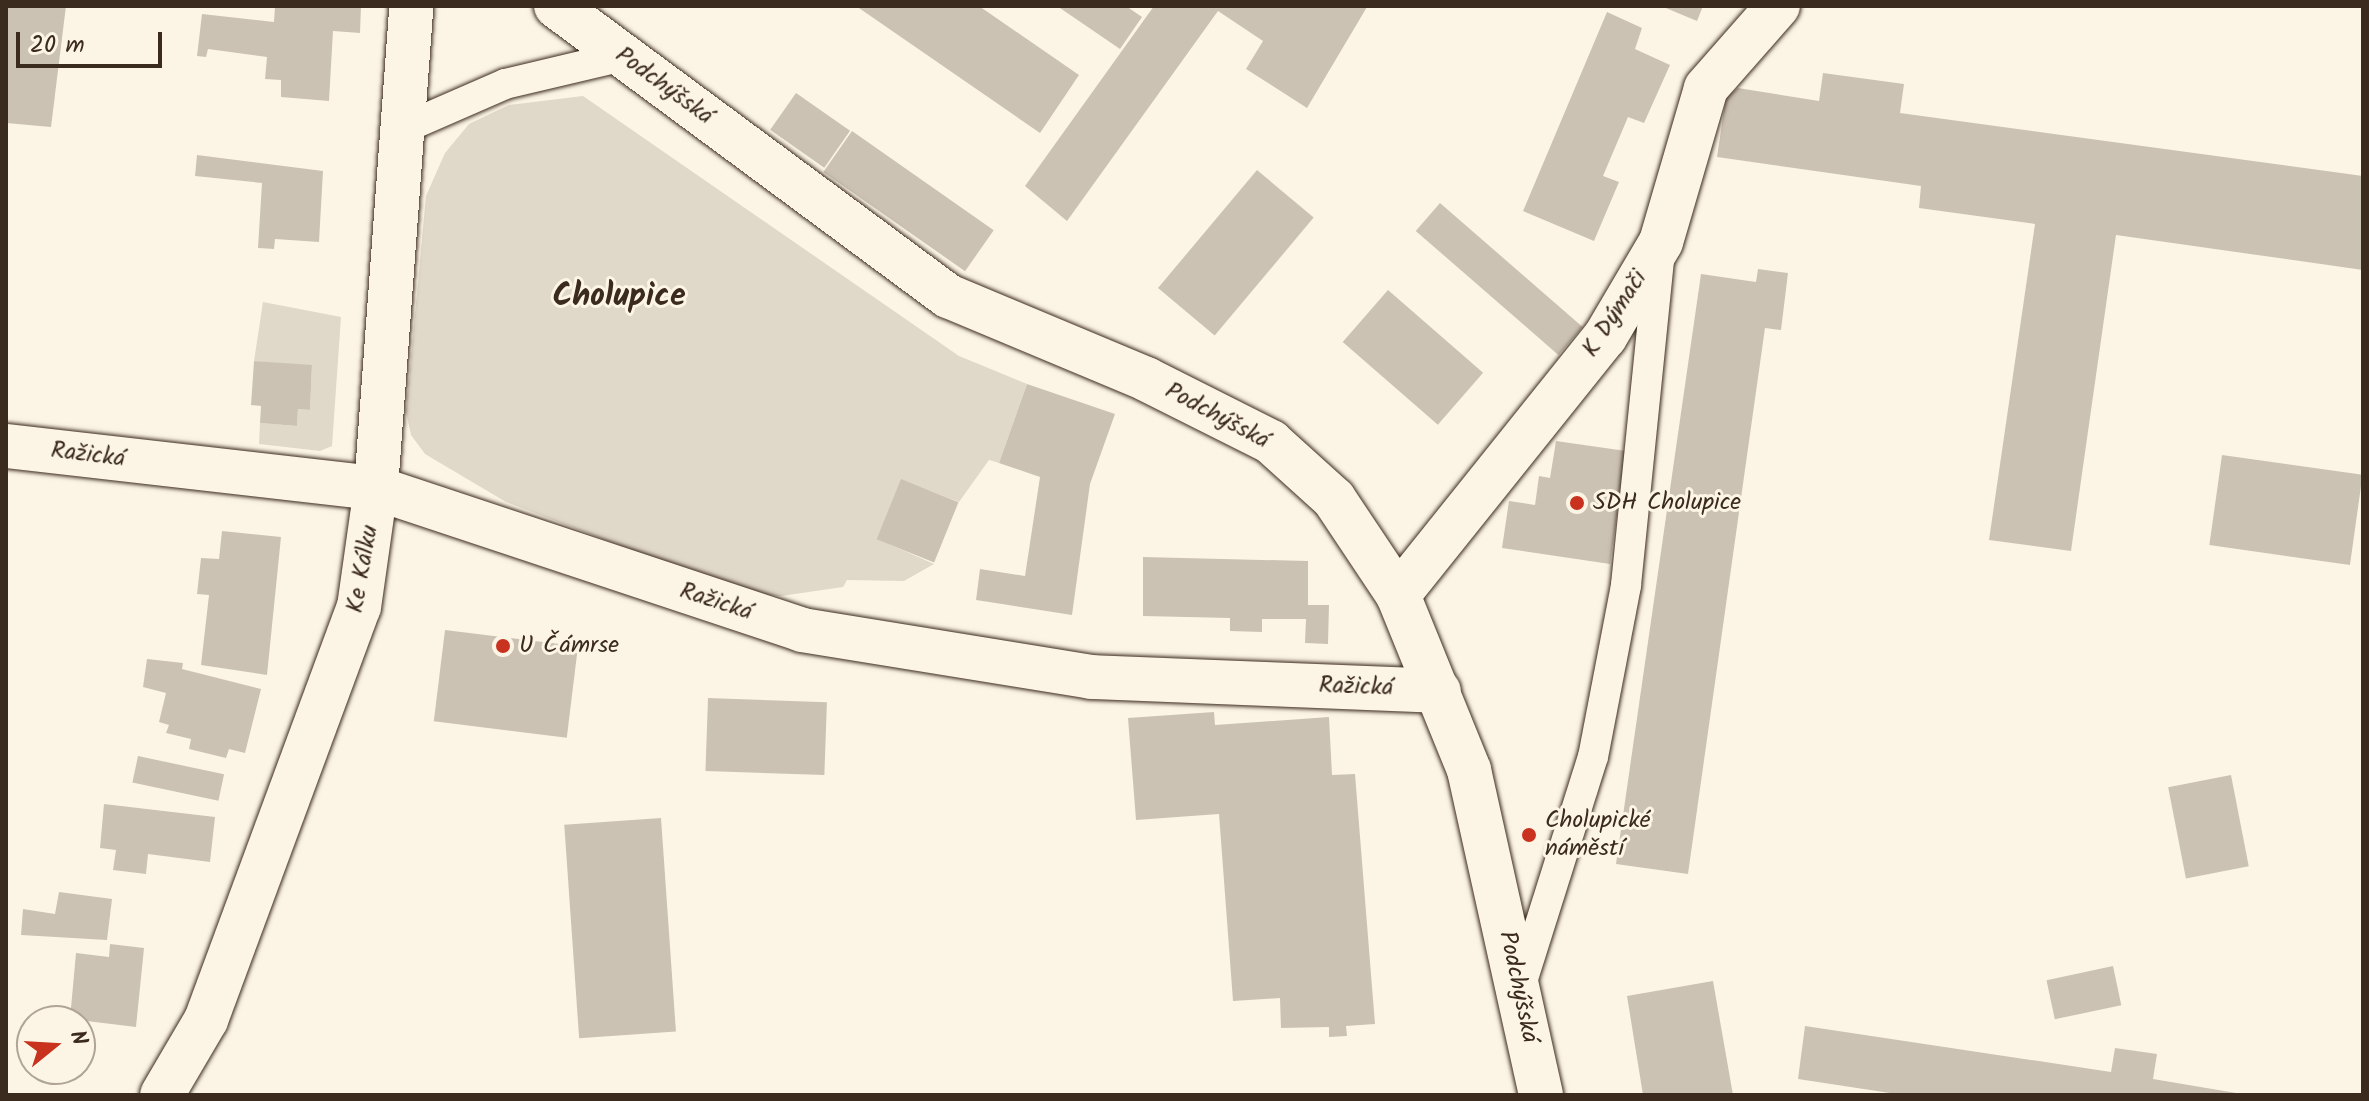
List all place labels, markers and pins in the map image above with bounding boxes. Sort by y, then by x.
place label: SDH Cholupice [1593,489,1741,517]
marker: SDH Cholupice [1568,494,1586,512]
place label: U Čámrse [519,632,619,660]
marker: U Čámrse [494,637,512,655]
place label: Cholupické náměstí [1545,807,1650,863]
marker: Cholupické náměstí [1520,826,1538,844]

